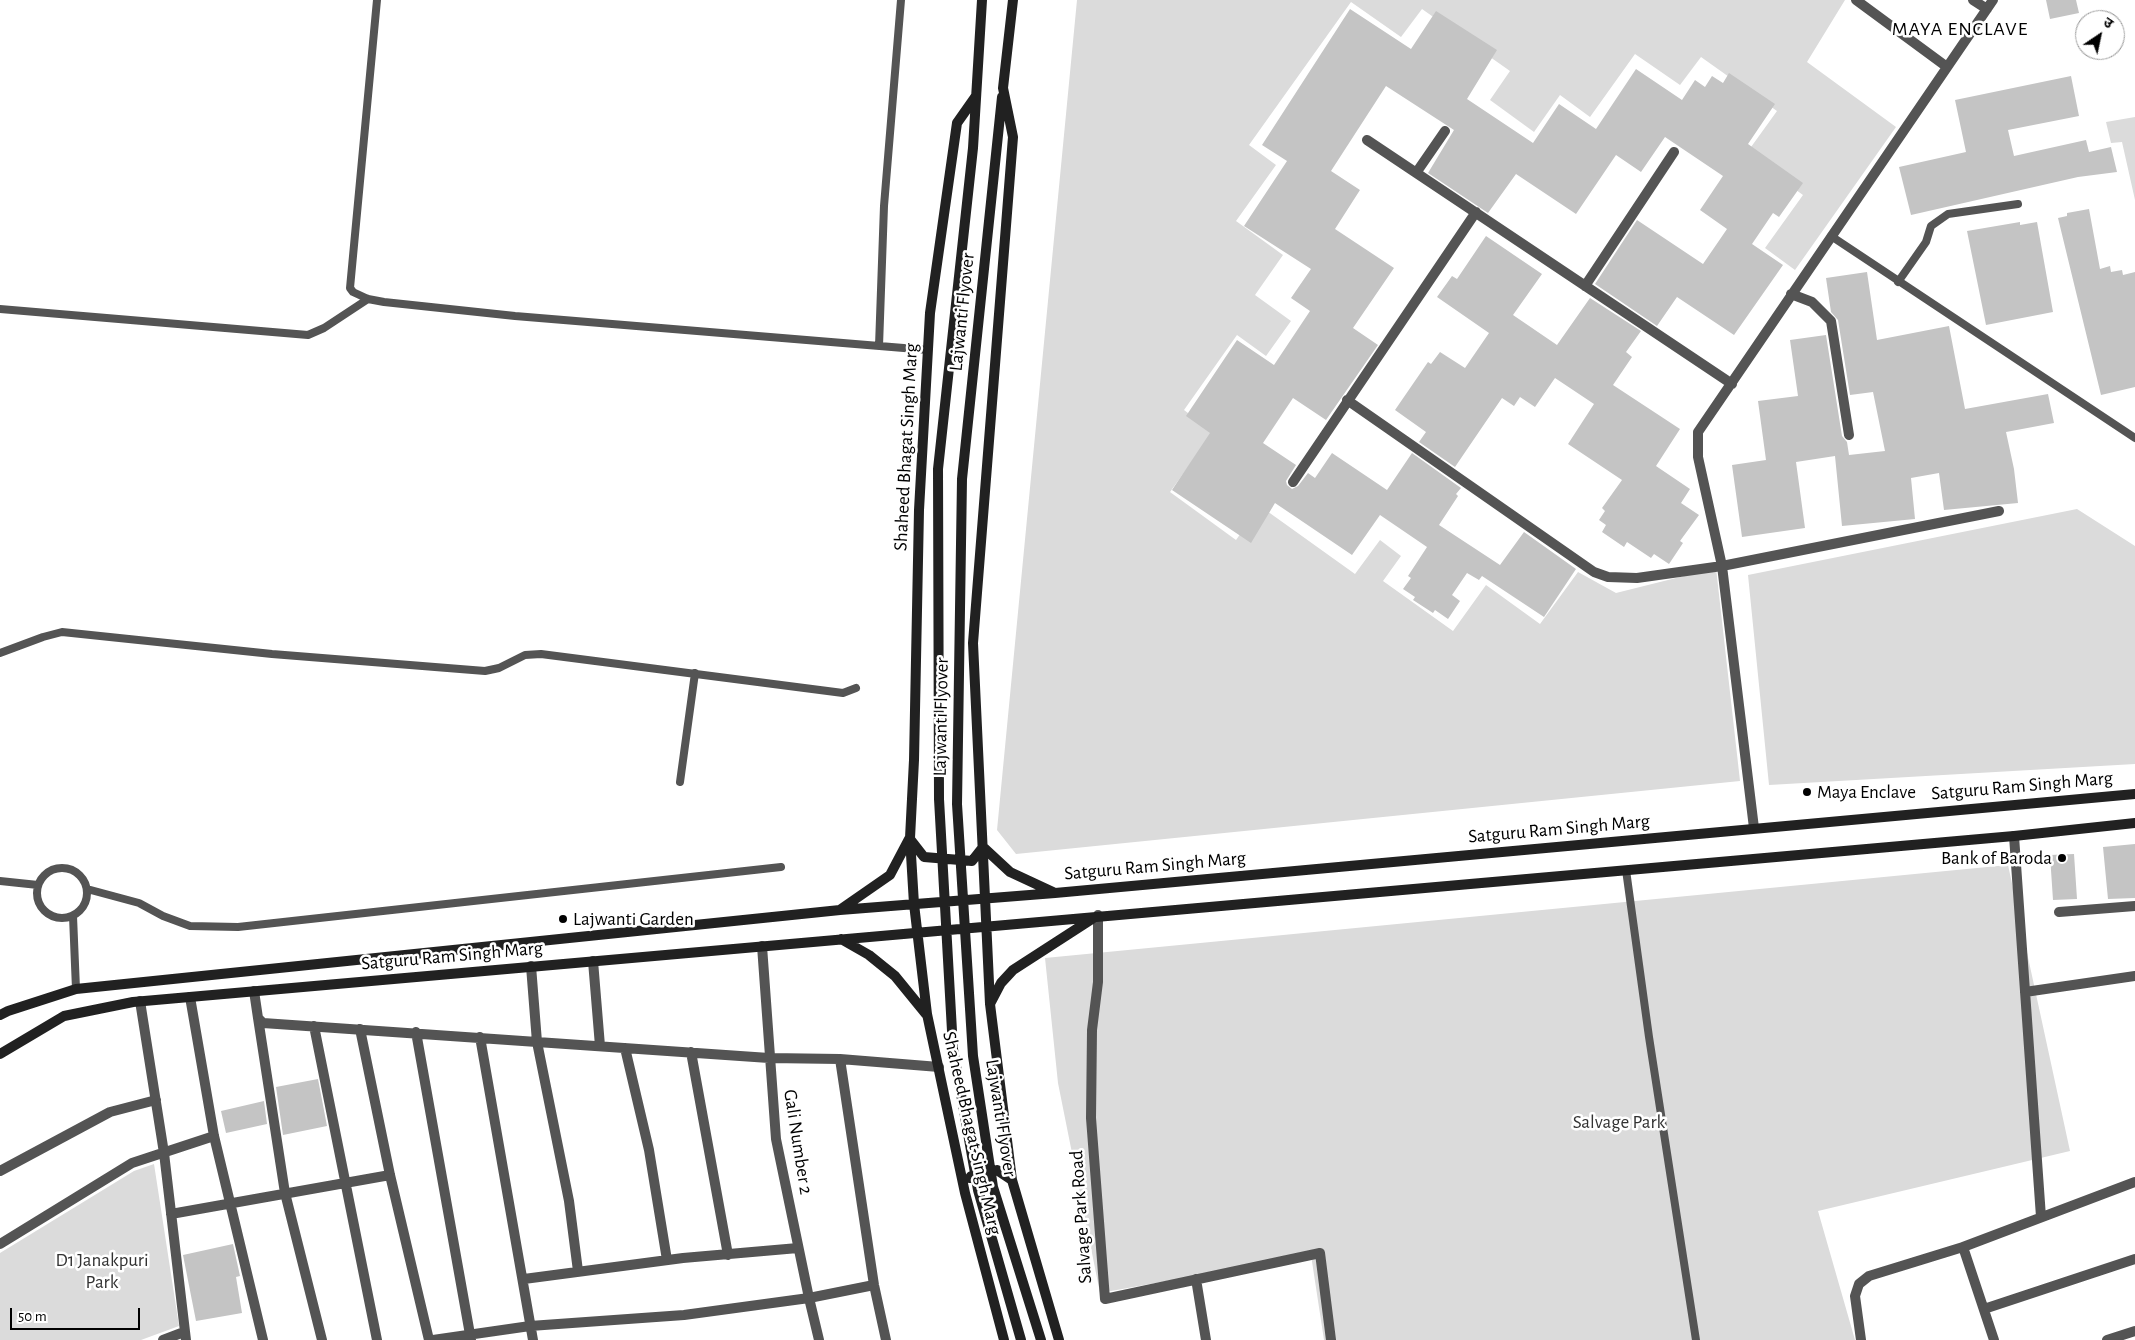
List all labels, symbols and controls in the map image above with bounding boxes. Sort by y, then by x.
north arrow [2075,10,2125,60]
text: उ [2101,15,2115,31]
district label: MAYA ENCLAVE [1890,17,2030,41]
street label: Lajwanti Flyover [944,252,980,372]
street label: Shaheed Bhagat Singh Marg [889,343,923,551]
street label: Lajwanti Flyover [929,657,953,777]
street label: Satguru Ram Singh Marg [1930,767,2114,805]
place label: Maya Enclave [1817,781,1916,803]
marker: Maya Enclave [1801,786,1813,798]
street label: Satguru Ram Singh Marg [1467,810,1651,848]
street label: Satguru Ram Singh Marg [1063,847,1247,885]
place label: Bank of Baroda [1941,847,2052,869]
marker: Bank of Baroda [2056,852,2068,864]
place label: Lajwanti Garden [573,908,694,930]
marker: Lajwanti Garden [557,913,569,925]
street label: Satguru Ram Singh Marg [360,937,544,975]
street label: Shaheed Bhagat Singh Marg [937,1029,1007,1237]
street label: Lajwanti Flyover [980,1058,1022,1178]
street label: Gali Number 2 [778,1088,818,1196]
park label: Salvage Park [1573,1111,1665,1133]
street label: Salvage Park Road [1065,1150,1097,1284]
park label: D1 Janakpuri Park [55,1249,149,1293]
scale bar [12,1298,142,1330]
text: 50 m [18,1309,47,1324]

